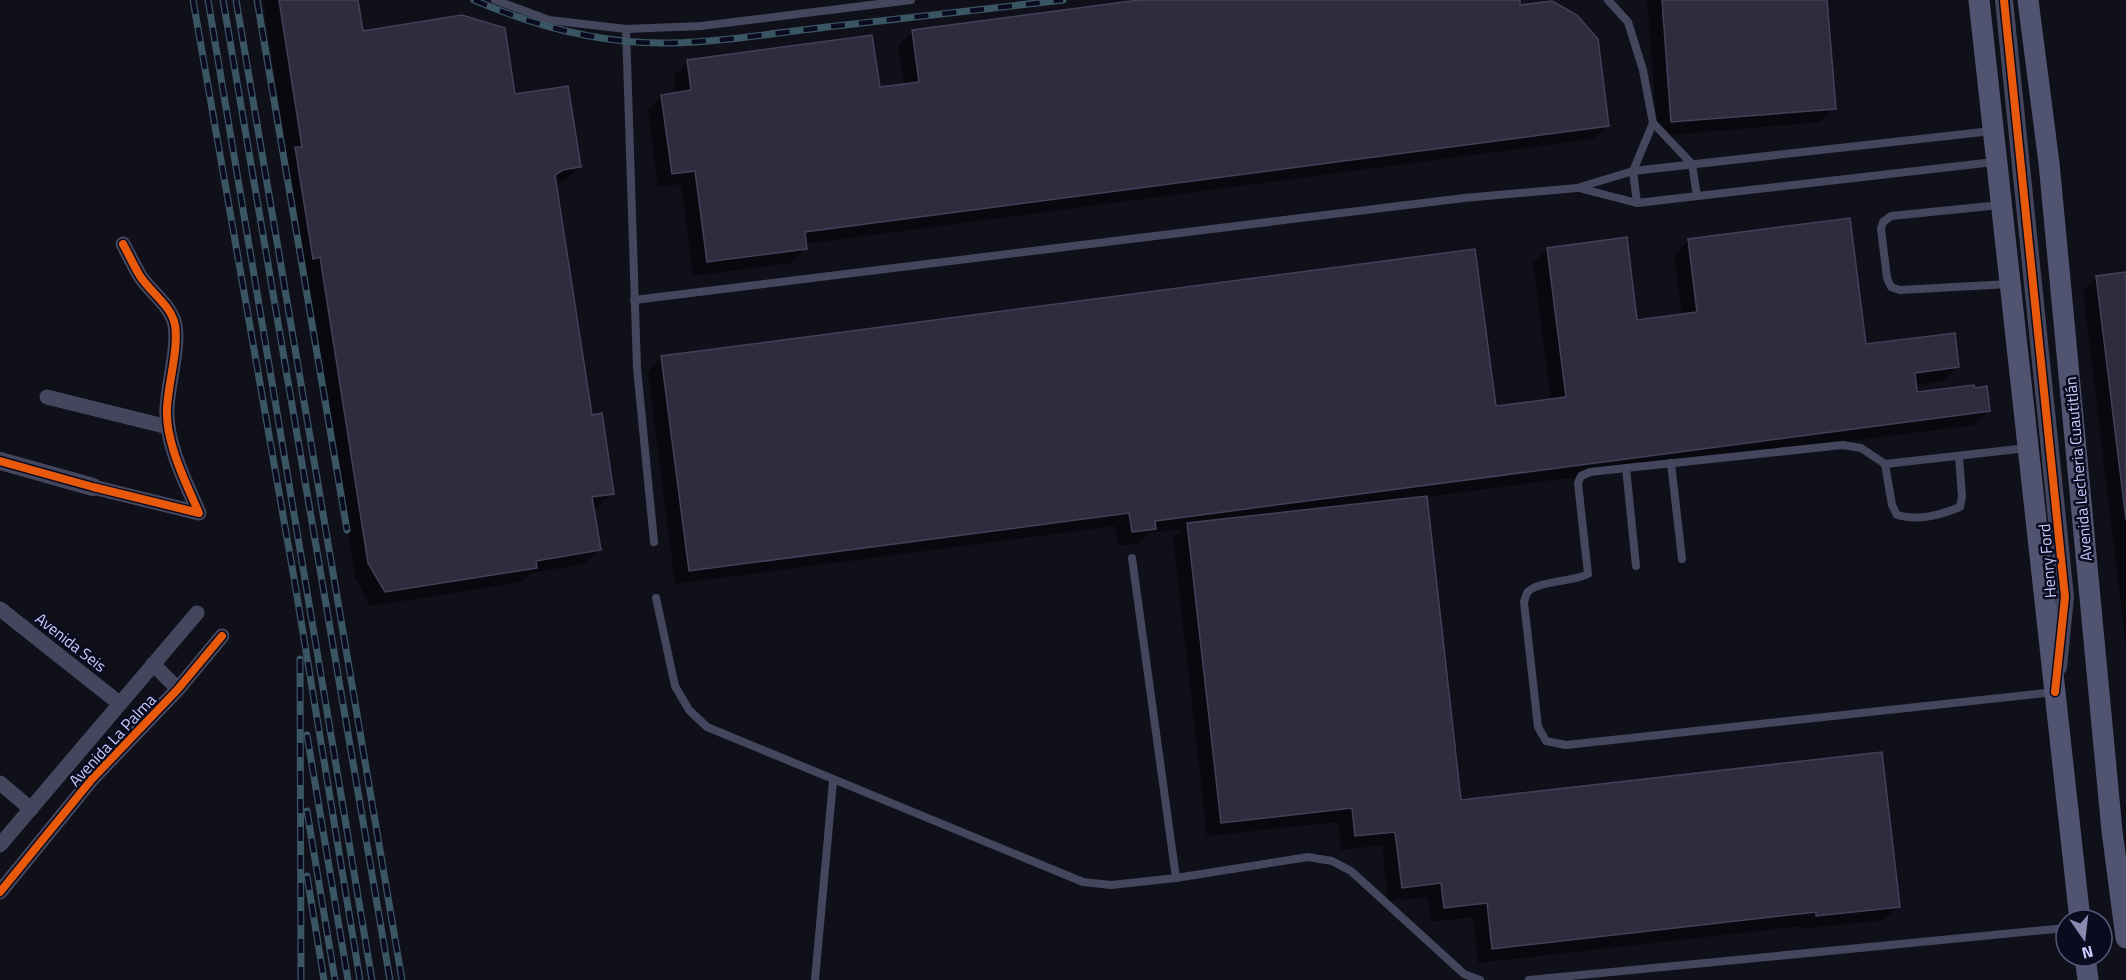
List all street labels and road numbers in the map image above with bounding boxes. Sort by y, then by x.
street label: Avenida Lecheria Cuautitlán [2058,376,2098,562]
street label: Henry Ford [2032,523,2062,599]
street label: Avenida Seis [30,606,112,678]
street label: Avenida La Palma [63,688,161,792]

